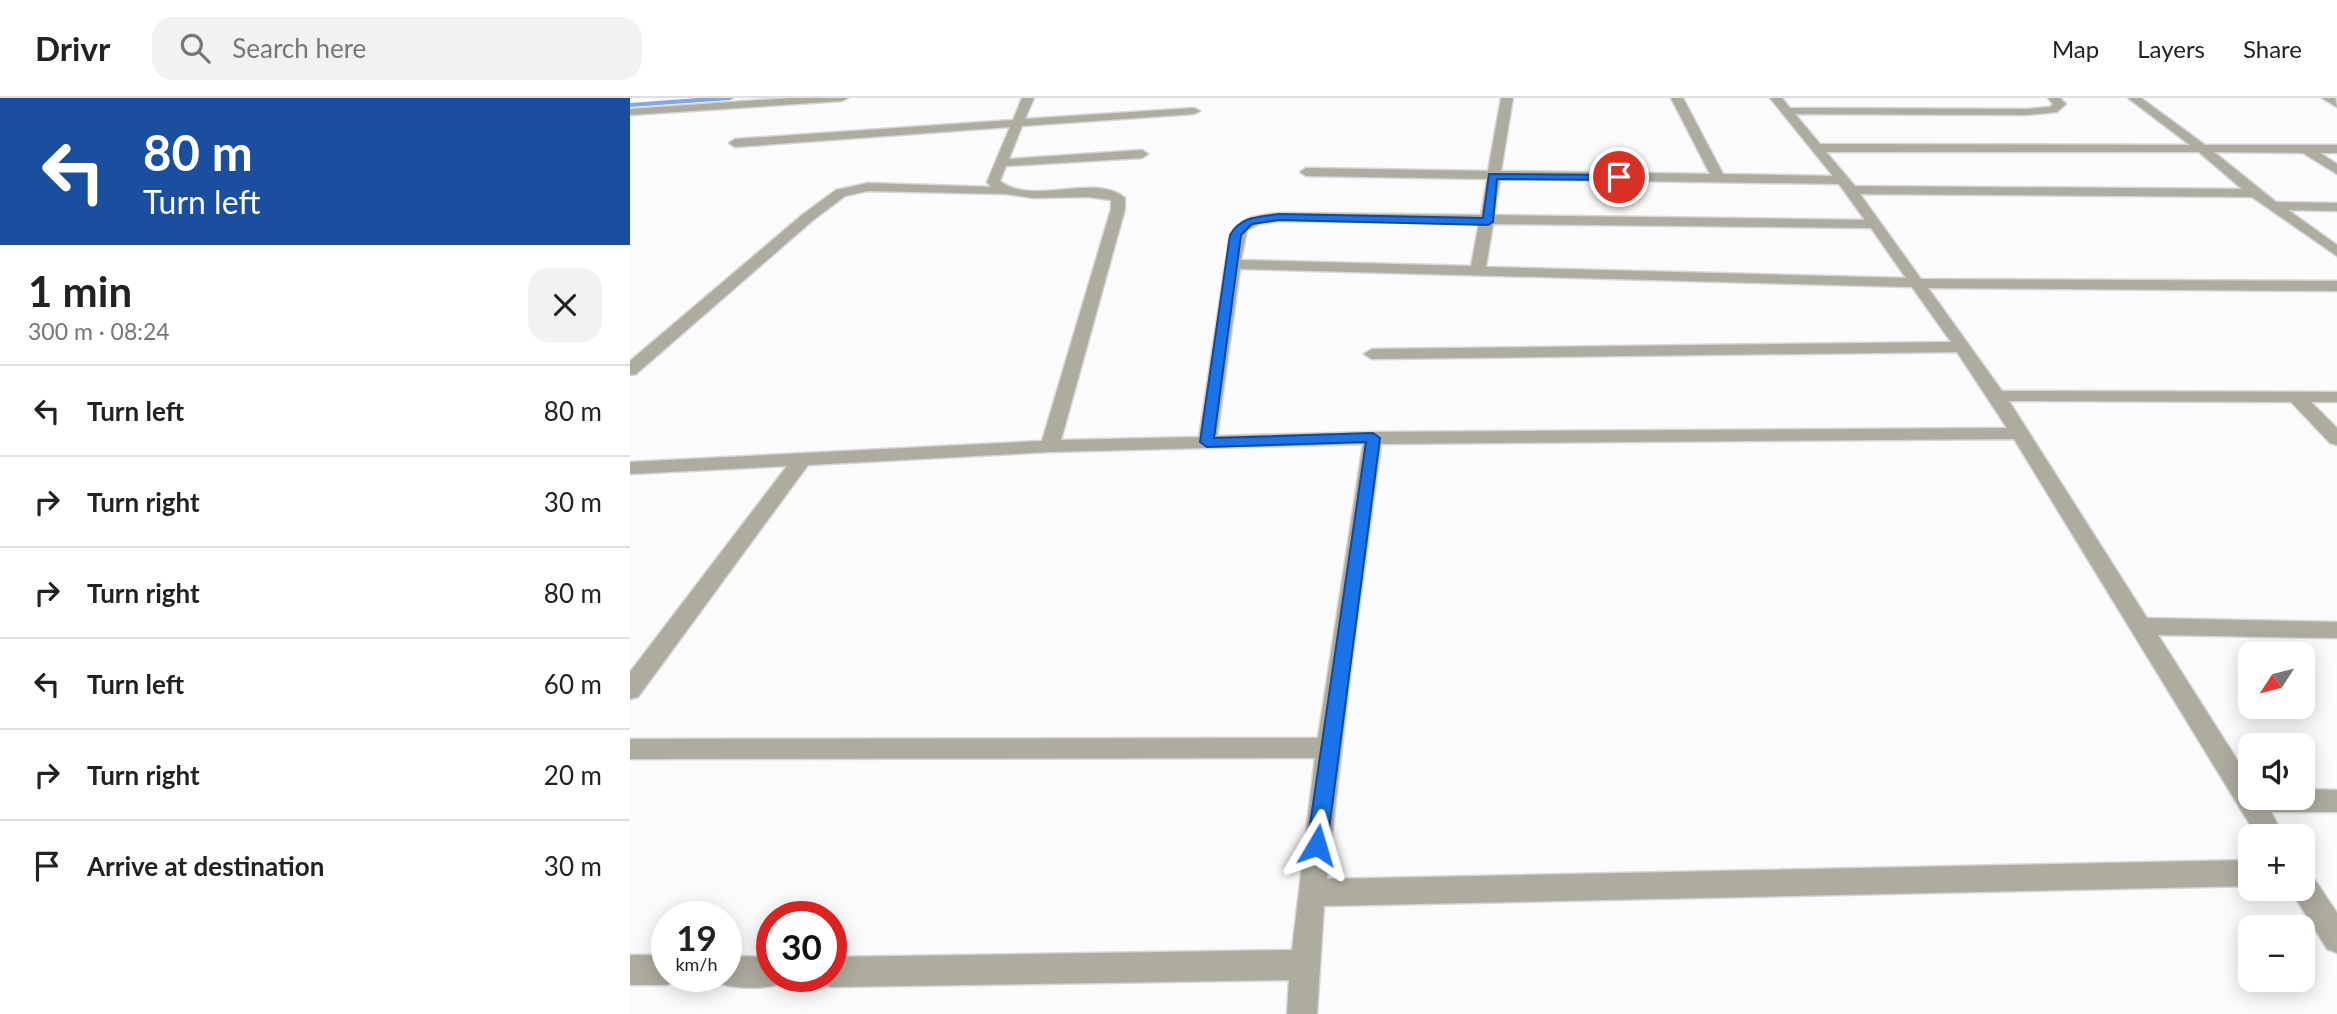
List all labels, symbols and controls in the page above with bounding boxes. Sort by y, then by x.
search box [152,17,642,80]
text: Drivr [35,28,110,68]
icon: search [176,29,214,67]
text: Search here [232,32,366,64]
text: Map [2052,34,2099,63]
text: Layers [2137,34,2205,63]
text: Share [2243,34,2302,63]
text: 80 m [143,123,253,181]
icon: left [28,126,119,217]
pin [1589,147,1649,207]
icon: arrive [1600,158,1638,196]
text: Turn left [143,182,260,221]
text: 1 min [28,266,132,316]
button: close [528,268,602,342]
text: 300 m · 08:24 [28,317,170,345]
icon: left [28,392,66,430]
text: Turn left [87,395,184,427]
text: 80 m [544,395,602,427]
icon: right [28,483,66,521]
text: Turn right [87,486,200,518]
text: 30 m [544,486,602,518]
icon: right [28,574,66,612]
text: Turn right [87,577,200,609]
text: 80 m [544,577,602,609]
north arrow [2238,642,2315,719]
map controls [2238,642,2315,992]
icon: left [28,665,66,703]
text: Turn left [87,668,184,700]
text: 60 m [544,668,602,700]
button: sound [2238,733,2315,810]
icon: right [28,756,66,794]
text: Turn right [87,759,200,791]
text: 20 m [544,759,602,791]
position arrow [1280,808,1354,882]
button: + [2238,824,2315,901]
icon: arrive [28,847,66,885]
text: Arrive at destination [87,850,324,882]
text: 30 m [544,850,602,882]
speed limit sign: 30 [756,901,847,992]
button: − [2238,915,2315,992]
text: 19 [676,916,717,958]
text: km/h [675,953,718,975]

